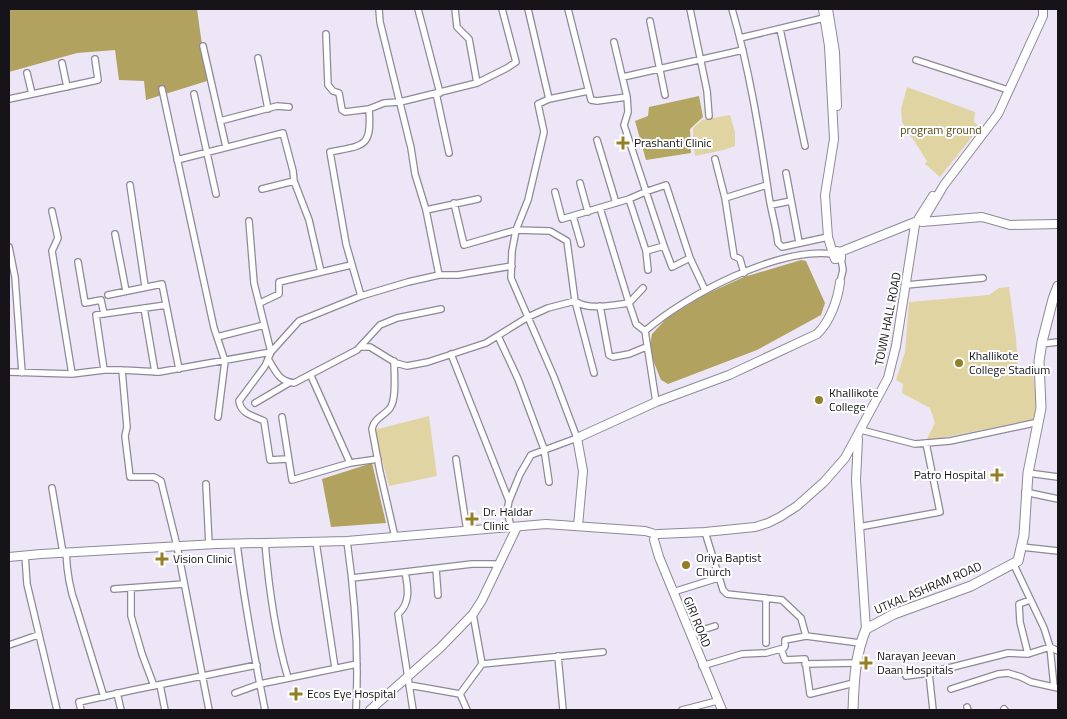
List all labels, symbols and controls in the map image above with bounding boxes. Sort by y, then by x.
park label: program ground [900,120,982,139]
place label: Prashanti Clinic [634,133,711,152]
marker: Prashanti Clinic [616,136,630,150]
street label: TOWN HALL ROAD [869,270,906,367]
place label: Khallikote College Stadium [969,346,1050,379]
marker: Khallikote College Stadium [953,357,965,369]
place label: Khallikote College [829,383,879,416]
marker: Khallikote College [813,394,825,406]
place label: Patro Hospital [914,465,986,484]
marker: Patro Hospital [990,468,1004,482]
place label: Dr. Haldar Clinic [483,502,533,535]
marker: Dr. Haldar Clinic [465,512,479,526]
place label: Oriya Baptist Church [696,548,762,581]
place label: Vision Clinic [173,549,232,568]
marker: Vision Clinic [155,552,169,566]
street label: UTKAL ASHRAM ROAD [871,556,985,619]
marker: Oriya Baptist Church [680,559,692,571]
street label: GIRI ROAD [679,594,716,650]
place label: Narayan Jeevan Daan Hospitals [877,646,956,679]
marker: Narayan Jeevan Daan Hospitals [859,656,873,670]
place label: Ecos Eye Hospital [307,684,396,703]
marker: Ecos Eye Hospital [289,687,303,701]

